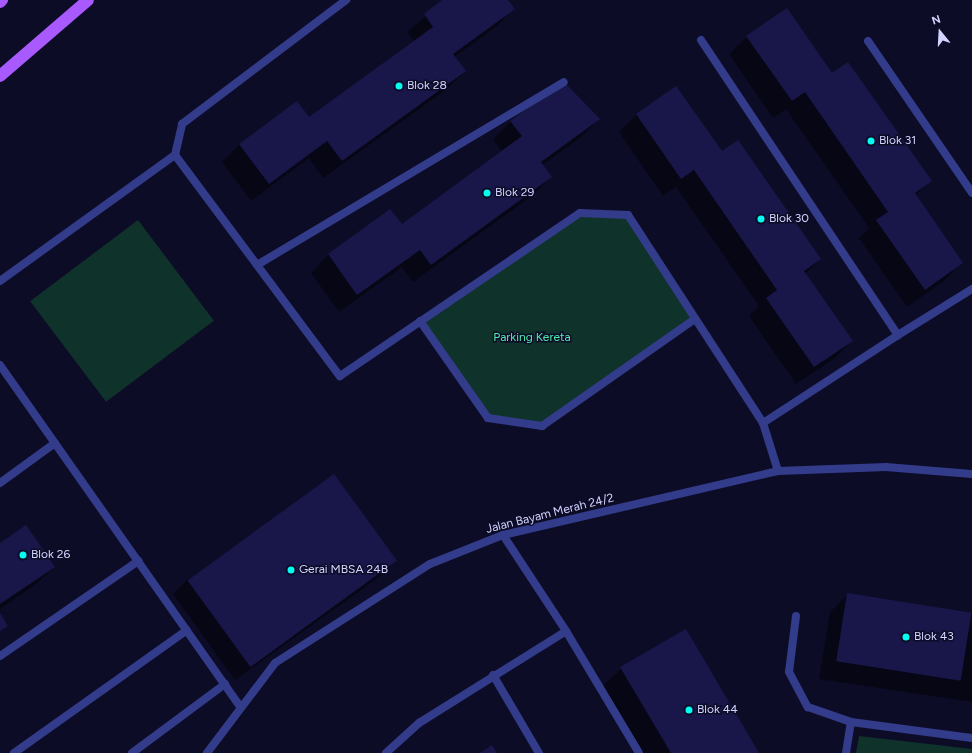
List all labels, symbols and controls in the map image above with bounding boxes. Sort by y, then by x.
north arrow [920,12,960,52]
text: N [930,13,942,28]
place label: Blok 28 [407,79,447,93]
marker: Blok 28 [394,81,404,91]
place label: Blok 31 [879,134,916,148]
marker: Blok 31 [866,136,876,146]
place label: Blok 29 [495,186,534,200]
marker: Blok 29 [482,188,492,198]
place label: Blok 30 [769,212,809,226]
marker: Blok 30 [756,214,766,224]
park label: Parking Kereta [493,331,571,345]
street label: Jalan Bayam Merah 24/2 [484,491,616,537]
place label: Blok 26 [31,548,70,562]
marker: Blok 26 [18,550,28,560]
place label: Gerai MBSA 24B [299,563,388,577]
marker: Gerai MBSA 24B [286,565,296,575]
place label: Blok 43 [914,630,954,644]
marker: Blok 43 [901,632,911,642]
place label: Blok 44 [697,703,738,717]
marker: Blok 44 [684,705,694,715]

